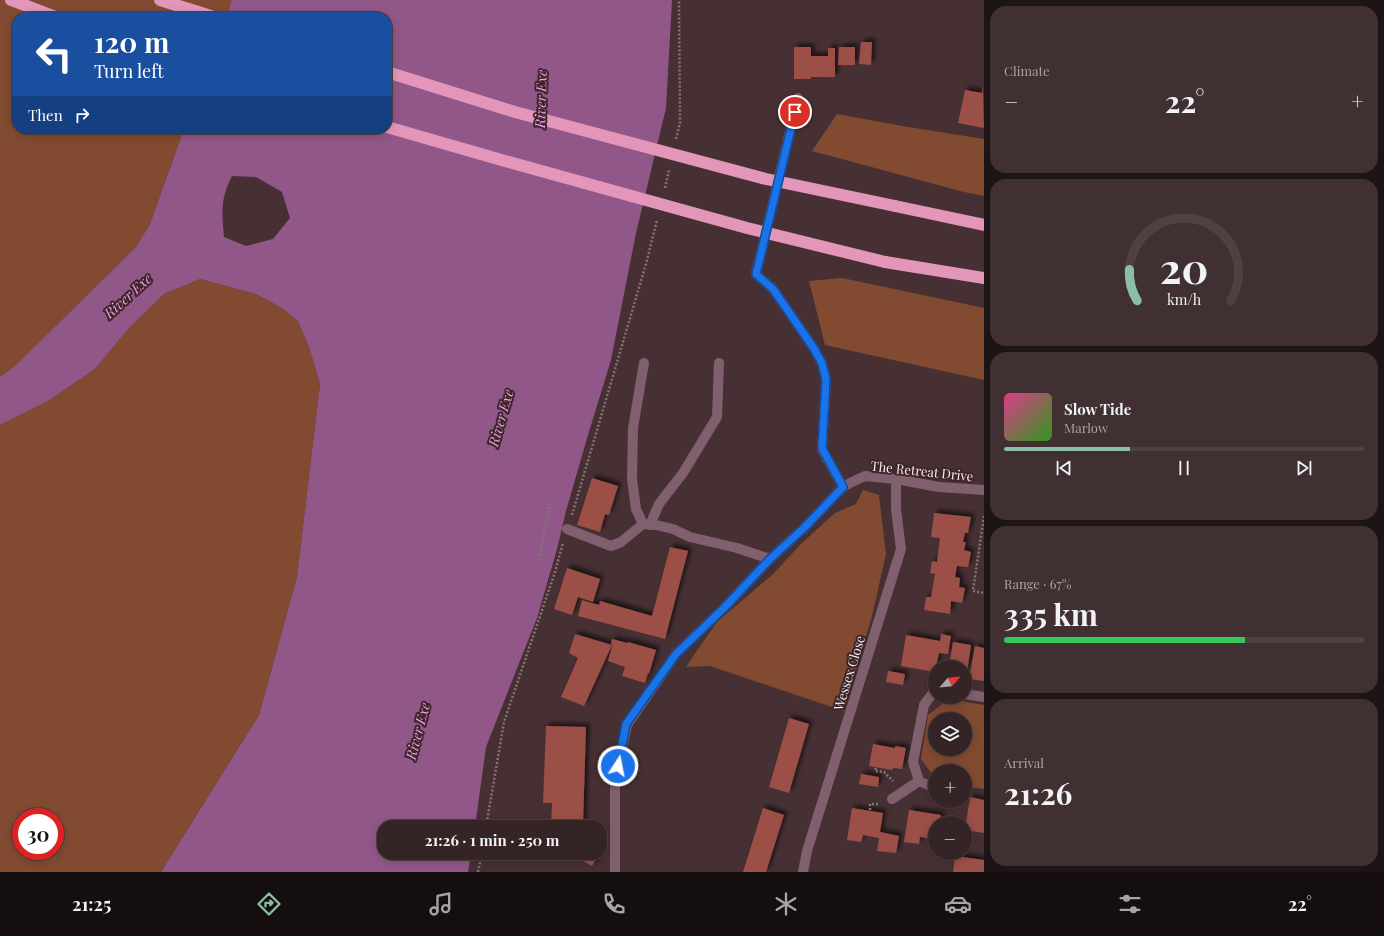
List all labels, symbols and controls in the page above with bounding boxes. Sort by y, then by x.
text: 120 m [94,23,169,60]
icon: left [28,28,80,80]
text: Turn left [94,59,164,83]
text: Climate [1004,62,1050,79]
water label: River Exe [530,69,551,130]
text: 22° [1165,81,1205,121]
text: − [1004,86,1018,116]
text: + [1351,86,1364,116]
pin [778,95,812,129]
icon: arrive [784,101,806,123]
icon: right [71,104,93,126]
text: Then [28,105,63,125]
text: 20 [1160,239,1208,294]
water label: River Exe [99,269,156,323]
text: km/h [1167,289,1202,308]
water label: River Exe [483,387,518,450]
text: Slow Tide [1064,399,1131,419]
text: Marlow [1064,419,1108,436]
street label: The Retreat Drive [870,457,975,484]
icon: previous [1053,457,1075,479]
icon: pause [1173,457,1195,479]
icon: next [1293,457,1315,479]
text: Range · 67% [1004,575,1071,592]
text: 335 km [1004,594,1098,634]
street label: Wessex Close [829,633,868,713]
north arrow [928,660,972,704]
map controls [928,660,972,860]
water label: River Exe [401,700,434,763]
button: layers [928,712,972,756]
position arrow [597,745,639,787]
text: Arrival [1004,754,1044,771]
button: + [928,764,972,808]
text: 21:26 [1004,773,1072,813]
speed limit sign: 30 [12,808,64,860]
button: − [928,816,972,860]
text: 21:26 · 1 min · 250 m [425,830,559,850]
icon: directions [255,890,283,918]
icon: music [427,890,455,918]
icon: phone [600,890,628,918]
icon: climate [772,890,800,918]
icon: car [944,890,972,918]
icon: filters [1116,890,1144,918]
text: 21:25 [72,892,111,916]
text: 22° [1288,892,1312,916]

